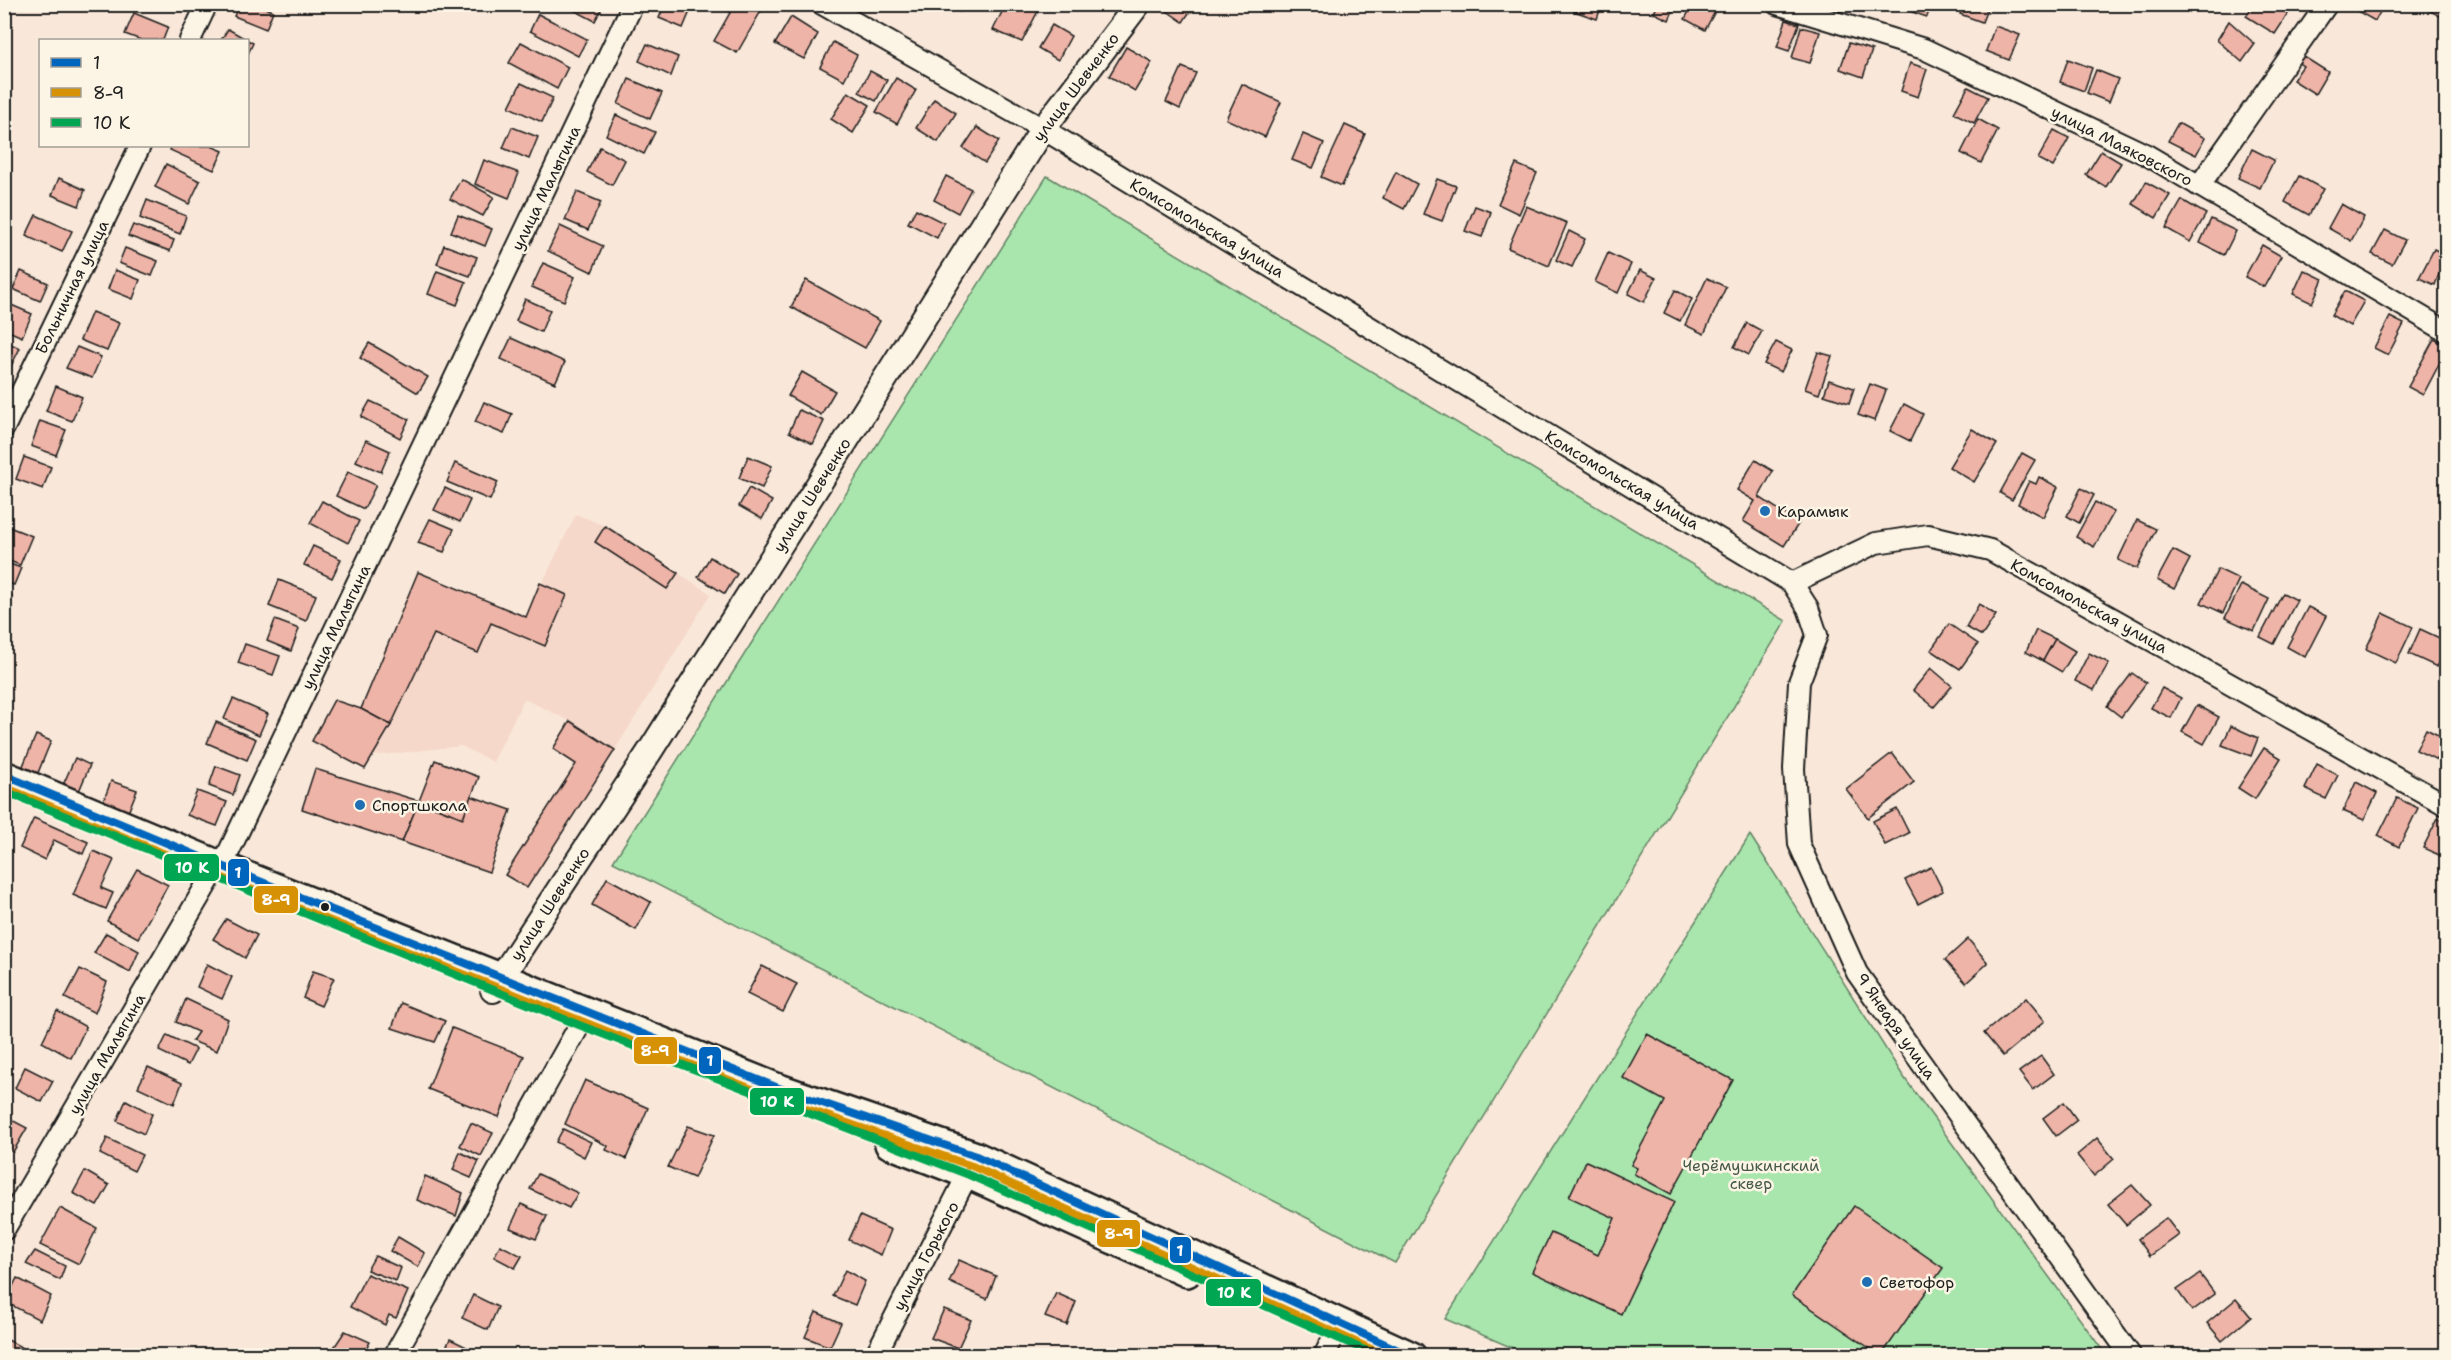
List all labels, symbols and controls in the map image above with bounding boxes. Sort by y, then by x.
street label: улица Шевченко [1028,28,1124,146]
legend [39,39,249,147]
text: 1 [93,51,101,75]
text: 8-9 [93,81,124,105]
street label: улица Маяковского [2048,101,2196,191]
text: 10 К [93,111,131,135]
street label: улица Малыгина [507,122,585,254]
street label: Комсомольская улица [1126,174,1288,282]
street label: Больничная улица [30,216,114,357]
street label: Комсомольская улица [1541,426,1703,534]
street label: улица Шевченко [768,434,856,556]
place label: Карамык [1777,501,1849,522]
marker: Карамык [1758,504,1772,518]
street label: Комсомольская улица [2007,554,2171,658]
street label: улица Малыгина [297,561,375,693]
place label: Спортшкола [372,795,467,816]
marker: Спортшкола [353,798,367,812]
street label: улица Шевченко [506,843,594,965]
line badge: 10 К [163,853,220,882]
text: 10 К [175,857,209,878]
line badge: 1 [227,858,250,887]
text: 1 [234,862,242,883]
line badge: 8-9 [253,885,299,914]
text: 8-9 [261,889,291,910]
unlabelled marker [319,901,331,913]
street label: 9 Января улица [1851,968,1941,1084]
street label: улица Малыгина [64,990,150,1118]
line badge: 8-9 [633,1036,678,1065]
text: 8-9 [640,1040,670,1061]
line badge: 1 [698,1046,722,1075]
text: 1 [706,1050,714,1071]
line badge: 10 К [749,1087,805,1116]
text: 10 К [760,1091,794,1112]
park label: Черёмушкинский сквер [1682,1155,1820,1194]
street label: улица Горького [888,1198,964,1314]
line badge: 8-9 [1096,1219,1141,1248]
text: 8-9 [1104,1223,1134,1244]
line badge: 1 [1169,1236,1192,1264]
text: 1 [1176,1240,1184,1261]
place label: Светофор [1879,1272,1954,1293]
marker: Светофор [1860,1275,1874,1289]
line badge: 10 К [1205,1278,1262,1307]
text: 10 К [1217,1282,1251,1303]

